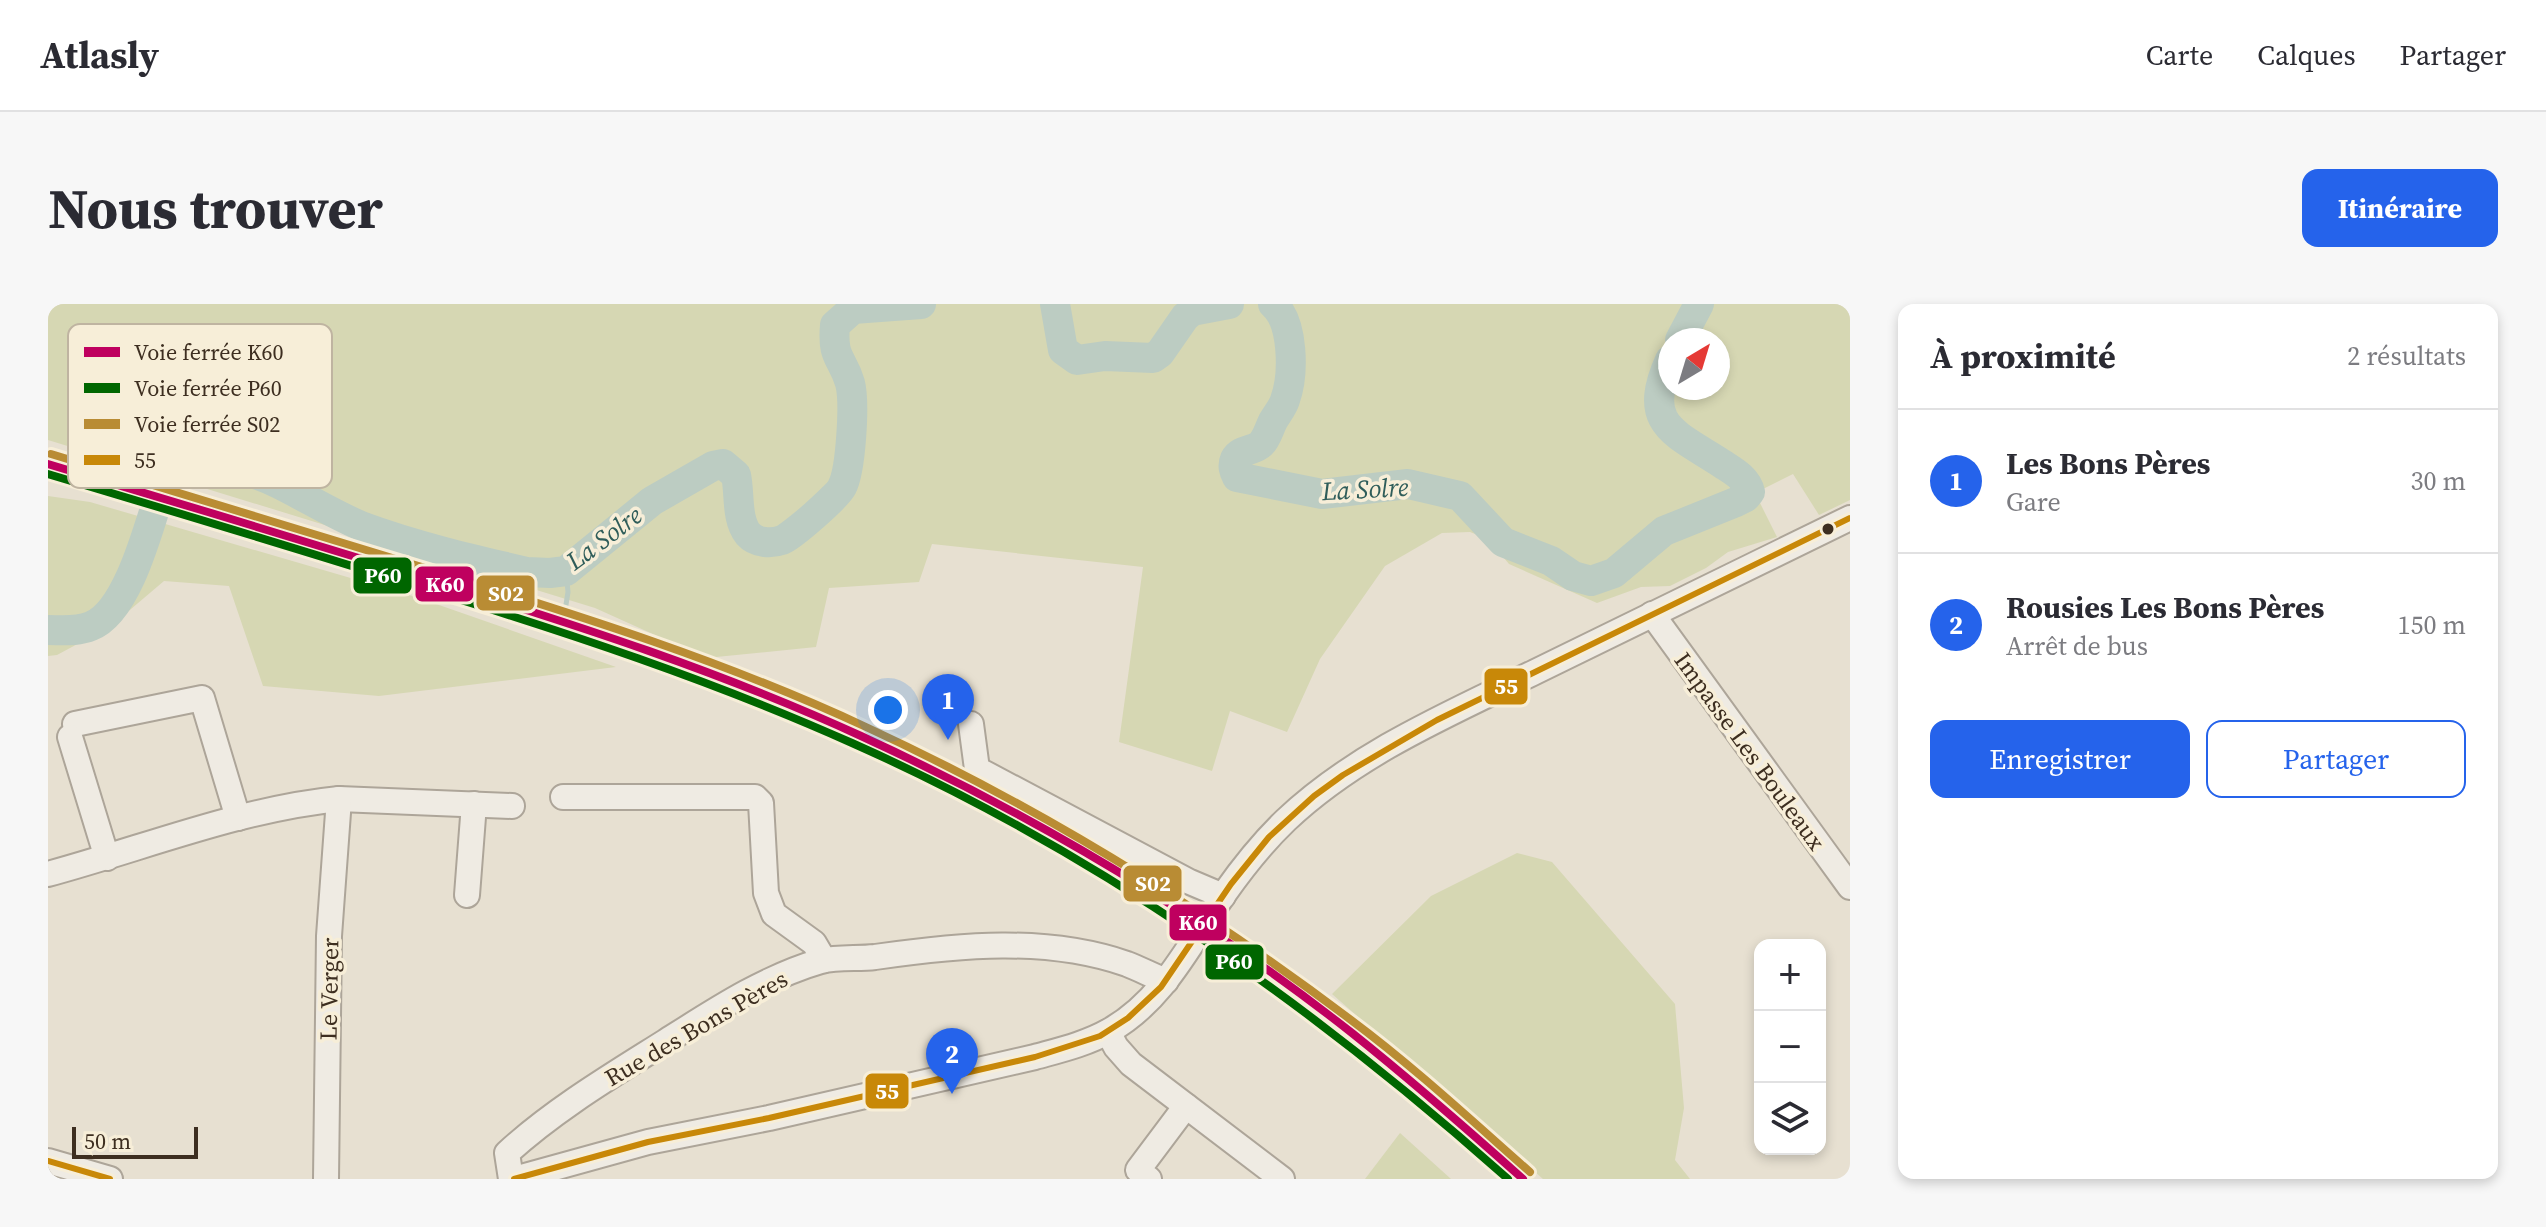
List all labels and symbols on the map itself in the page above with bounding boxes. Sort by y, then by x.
legend [68,324,332,488]
north arrow [1658,328,1730,400]
text: Voie ferrée K60 [134,337,284,367]
text: Voie ferrée P60 [134,373,282,403]
text: Voie ferrée S02 [134,409,280,439]
text: 55 [134,445,156,475]
water label: La Solre [1320,469,1410,509]
water label: La Solre [558,497,650,579]
unlabelled marker [1820,521,1836,537]
line badge: P60 [352,556,413,595]
text: P60 [364,560,402,590]
line badge: K60 [414,565,475,603]
text: K60 [425,569,465,599]
line badge: S02 [475,574,536,612]
text: S02 [488,578,524,608]
street label: Impasse Les Bouleaux [1667,645,1833,857]
line badge: 55 [1483,667,1529,706]
text: 55 [1494,671,1518,701]
pin: 1 [922,674,974,740]
your location [868,690,908,730]
line badge: S02 [1122,864,1183,903]
text: S02 [1135,868,1171,898]
line badge: K60 [1168,903,1228,942]
text: K60 [1178,907,1218,937]
street label: Le Verger [312,937,346,1041]
line badge: P60 [1204,943,1265,981]
text: P60 [1215,946,1253,976]
street label: Rue des Bons Pères [599,962,793,1094]
pin: 2 [926,1028,978,1094]
line badge: 55 [864,1072,910,1110]
text: 55 [875,1076,899,1106]
scale bar [72,1123,198,1159]

